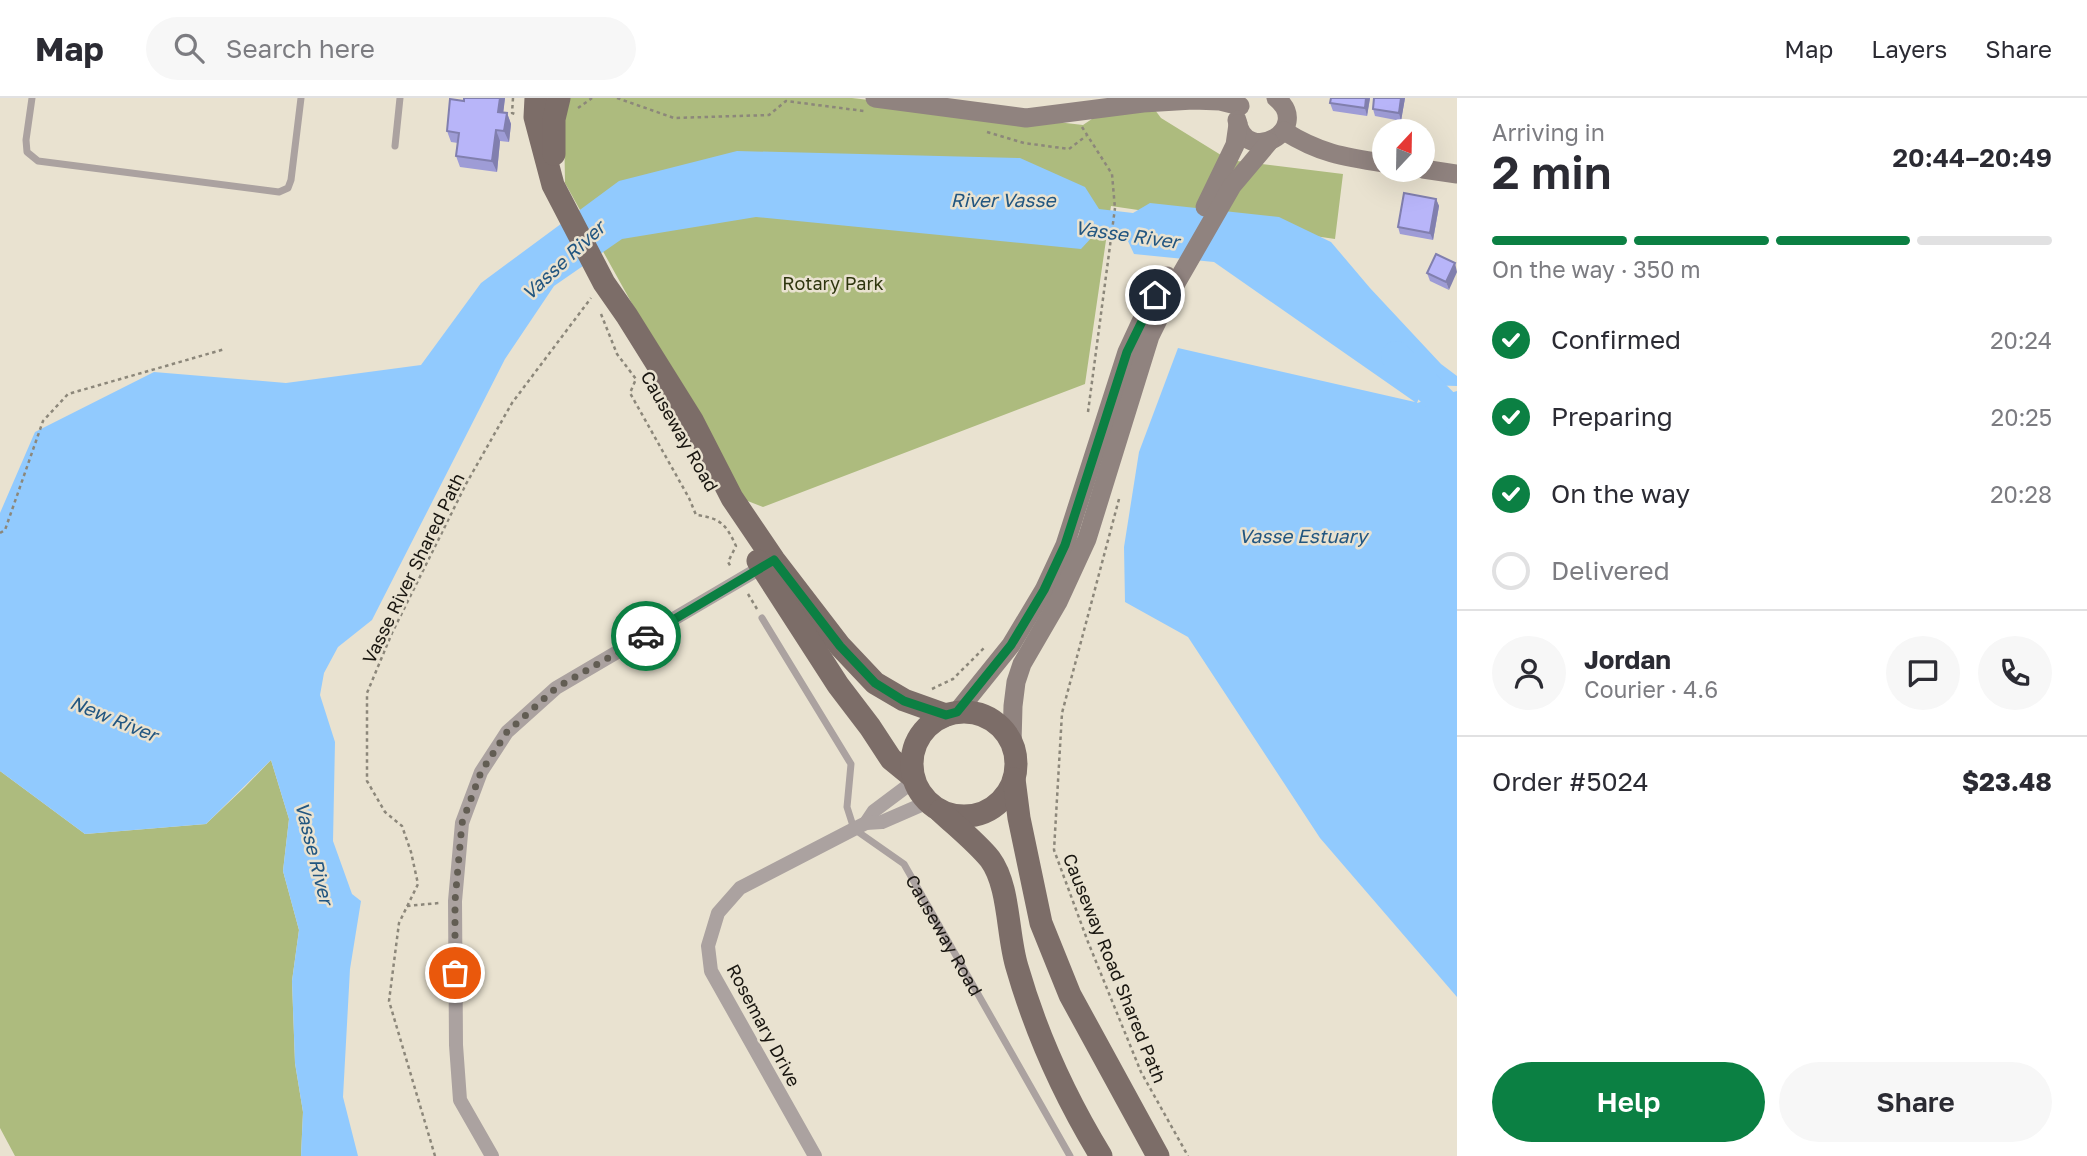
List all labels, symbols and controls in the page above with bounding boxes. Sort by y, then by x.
search box [146,17,636,80]
text: Map [35,29,104,68]
icon: search [170,29,208,67]
text: Search here [226,33,375,64]
text: Map [1784,34,1833,63]
text: Layers [1871,34,1947,63]
text: Share [1985,34,2052,63]
text: Arriving in [1492,118,1605,146]
north arrow [1372,119,1435,182]
map controls [1372,119,1435,182]
text: 20:44–20:49 [1893,142,2052,173]
text: 2 min [1492,144,1612,199]
water label: River Vasse [951,188,1057,211]
water label: Vasse River [517,214,611,304]
water label: Vasse River [1073,215,1183,253]
text: On the way · 350 m [1492,255,1701,283]
pin [1125,265,1185,325]
park label: Rotary Park [782,272,884,294]
icon: home [1136,276,1174,314]
icon: check [1492,321,1530,359]
text: Confirmed [1551,324,1681,355]
text: 20:24 [1990,326,2052,354]
street label: Causeway Road [637,367,723,495]
icon: check [1492,398,1530,436]
text: Preparing [1551,401,1673,432]
text: 20:25 [1991,403,2052,431]
street label: Vasse River Shared Path [357,469,469,667]
icon: check [1492,475,1530,513]
text: On the way [1551,478,1690,509]
text: 20:28 [1990,480,2052,508]
water label: Vasse Estuary [1239,524,1370,547]
text: Delivered [1551,555,1670,586]
courier [611,601,681,671]
icon: car [627,617,665,655]
button: person [1492,636,1566,710]
button: chat [1886,636,1960,710]
button: phone [1978,636,2052,710]
text: Jordan [1584,644,1671,675]
text: Courier · 4.6 [1584,675,1718,703]
water label: New River [67,690,163,747]
text: Order #5024 [1492,766,1649,797]
text: $23.48 [1962,766,2052,797]
water label: Vasse River [291,799,339,909]
street label: Causeway Road Shared Path [1059,850,1171,1086]
street label: Causeway Road [901,871,988,1000]
pin [425,943,485,1003]
icon: bag [436,954,474,992]
street label: Rosemary Drive [722,960,806,1090]
button: Help [1492,1062,1765,1142]
button: Share [1779,1062,2052,1142]

